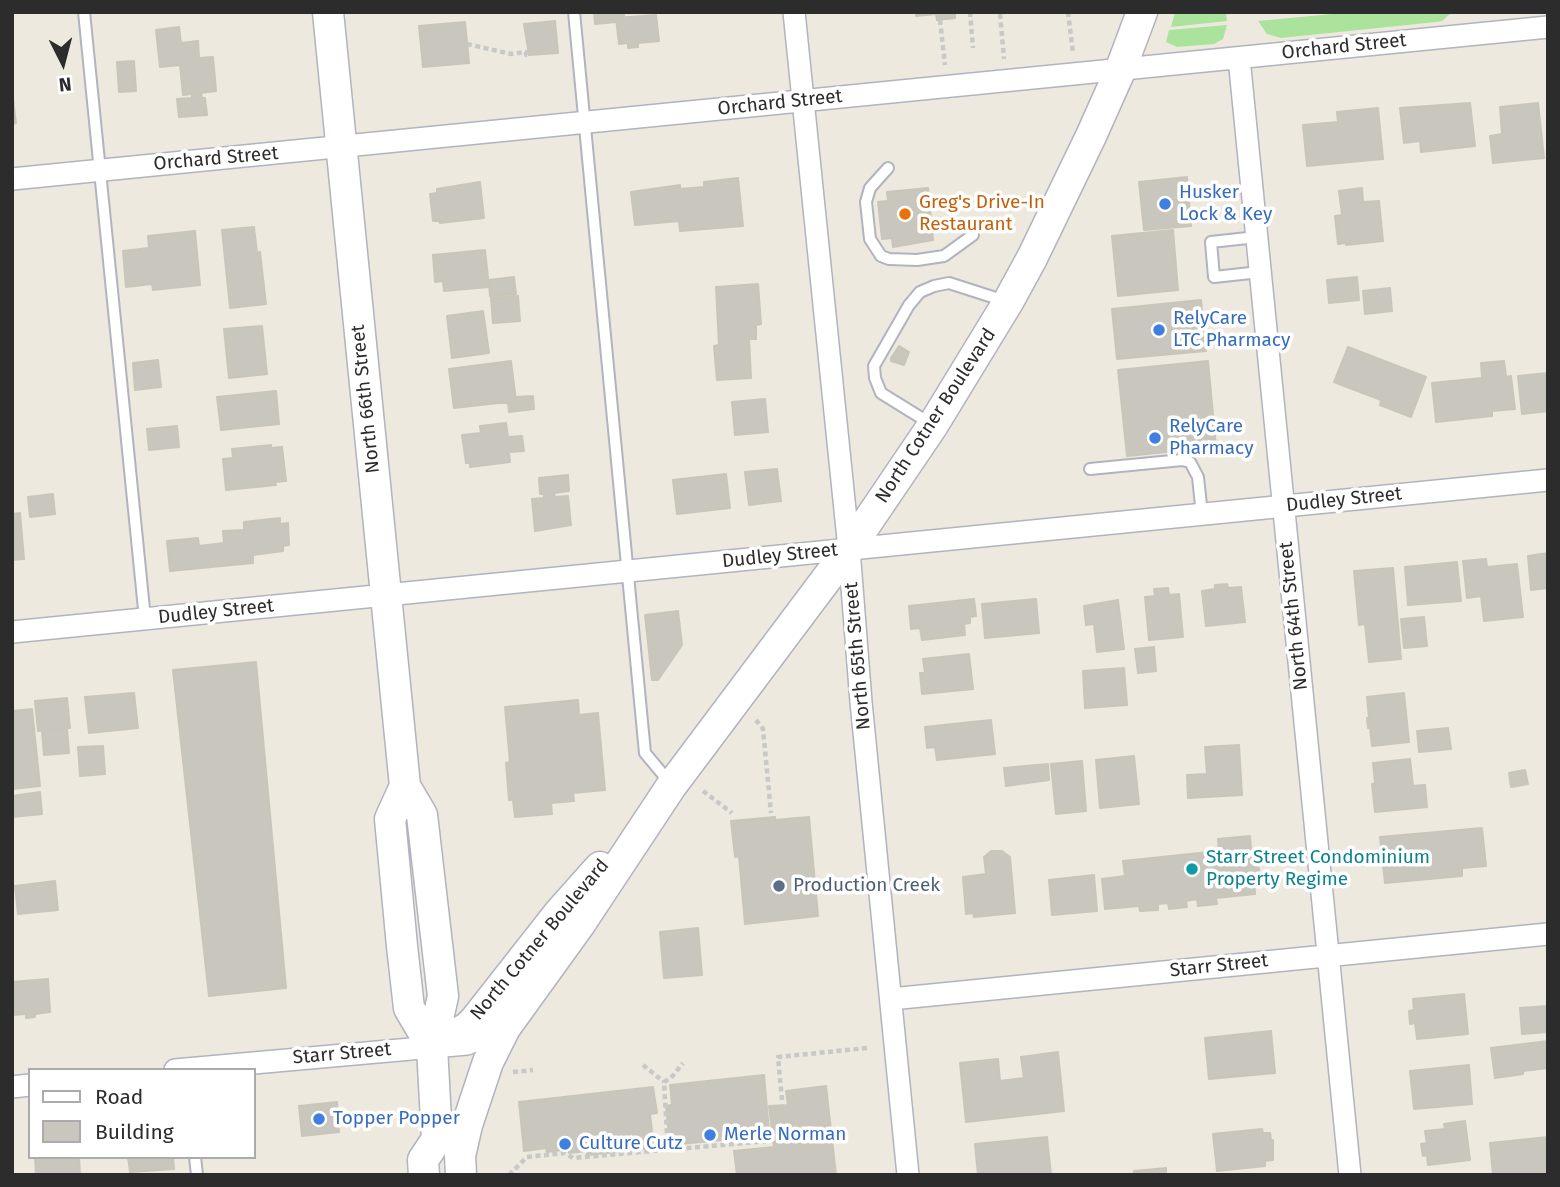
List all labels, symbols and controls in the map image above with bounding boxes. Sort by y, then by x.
north arrow [28,28,98,98]
street label: Orchard Street [1281,29,1407,65]
text: N [58,72,73,96]
street label: Orchard Street [717,85,843,121]
street label: Orchard Street [153,142,279,176]
place label: Husker Lock & Key [1179,182,1272,226]
place label: Greg's Drive-In Restaurant [919,192,1045,236]
marker: Husker Lock & Key [1157,196,1173,212]
marker: Greg's Drive-In Restaurant [897,206,913,222]
place label: RelyCare LTC Pharmacy [1173,308,1290,352]
marker: RelyCare LTC Pharmacy [1151,322,1167,338]
street label: North 66th Street [347,324,385,474]
street label: North Cotner Boulevard [871,324,1001,508]
place label: RelyCare Pharmacy [1169,416,1254,460]
marker: RelyCare Pharmacy [1147,430,1163,446]
street label: Dudley Street [1285,483,1403,517]
street label: Dudley Street [721,539,839,573]
street label: North 64th Street [1275,541,1313,691]
street label: North 65th Street [840,581,876,731]
street label: Dudley Street [157,595,275,629]
place label: Starr Street Condominium Property Regime [1206,847,1430,891]
street label: North Cotner Boulevard [466,855,614,1025]
marker: Starr Street Condominium Property Regime [1184,861,1200,877]
place label: Production Creek [793,875,940,897]
marker: Production Creek [771,878,787,894]
street label: Starr Street [1169,950,1269,982]
street label: Starr Street [292,1038,392,1070]
legend [28,1068,256,1159]
text: Road [95,1084,143,1110]
place label: Topper Popper [333,1108,460,1130]
marker: Topper Popper [311,1111,327,1127]
text: Building [95,1119,174,1145]
place label: Merle Norman [724,1124,846,1146]
marker: Merle Norman [702,1127,718,1143]
place label: Culture Cutz [579,1133,683,1155]
marker: Culture Cutz [557,1136,573,1152]

